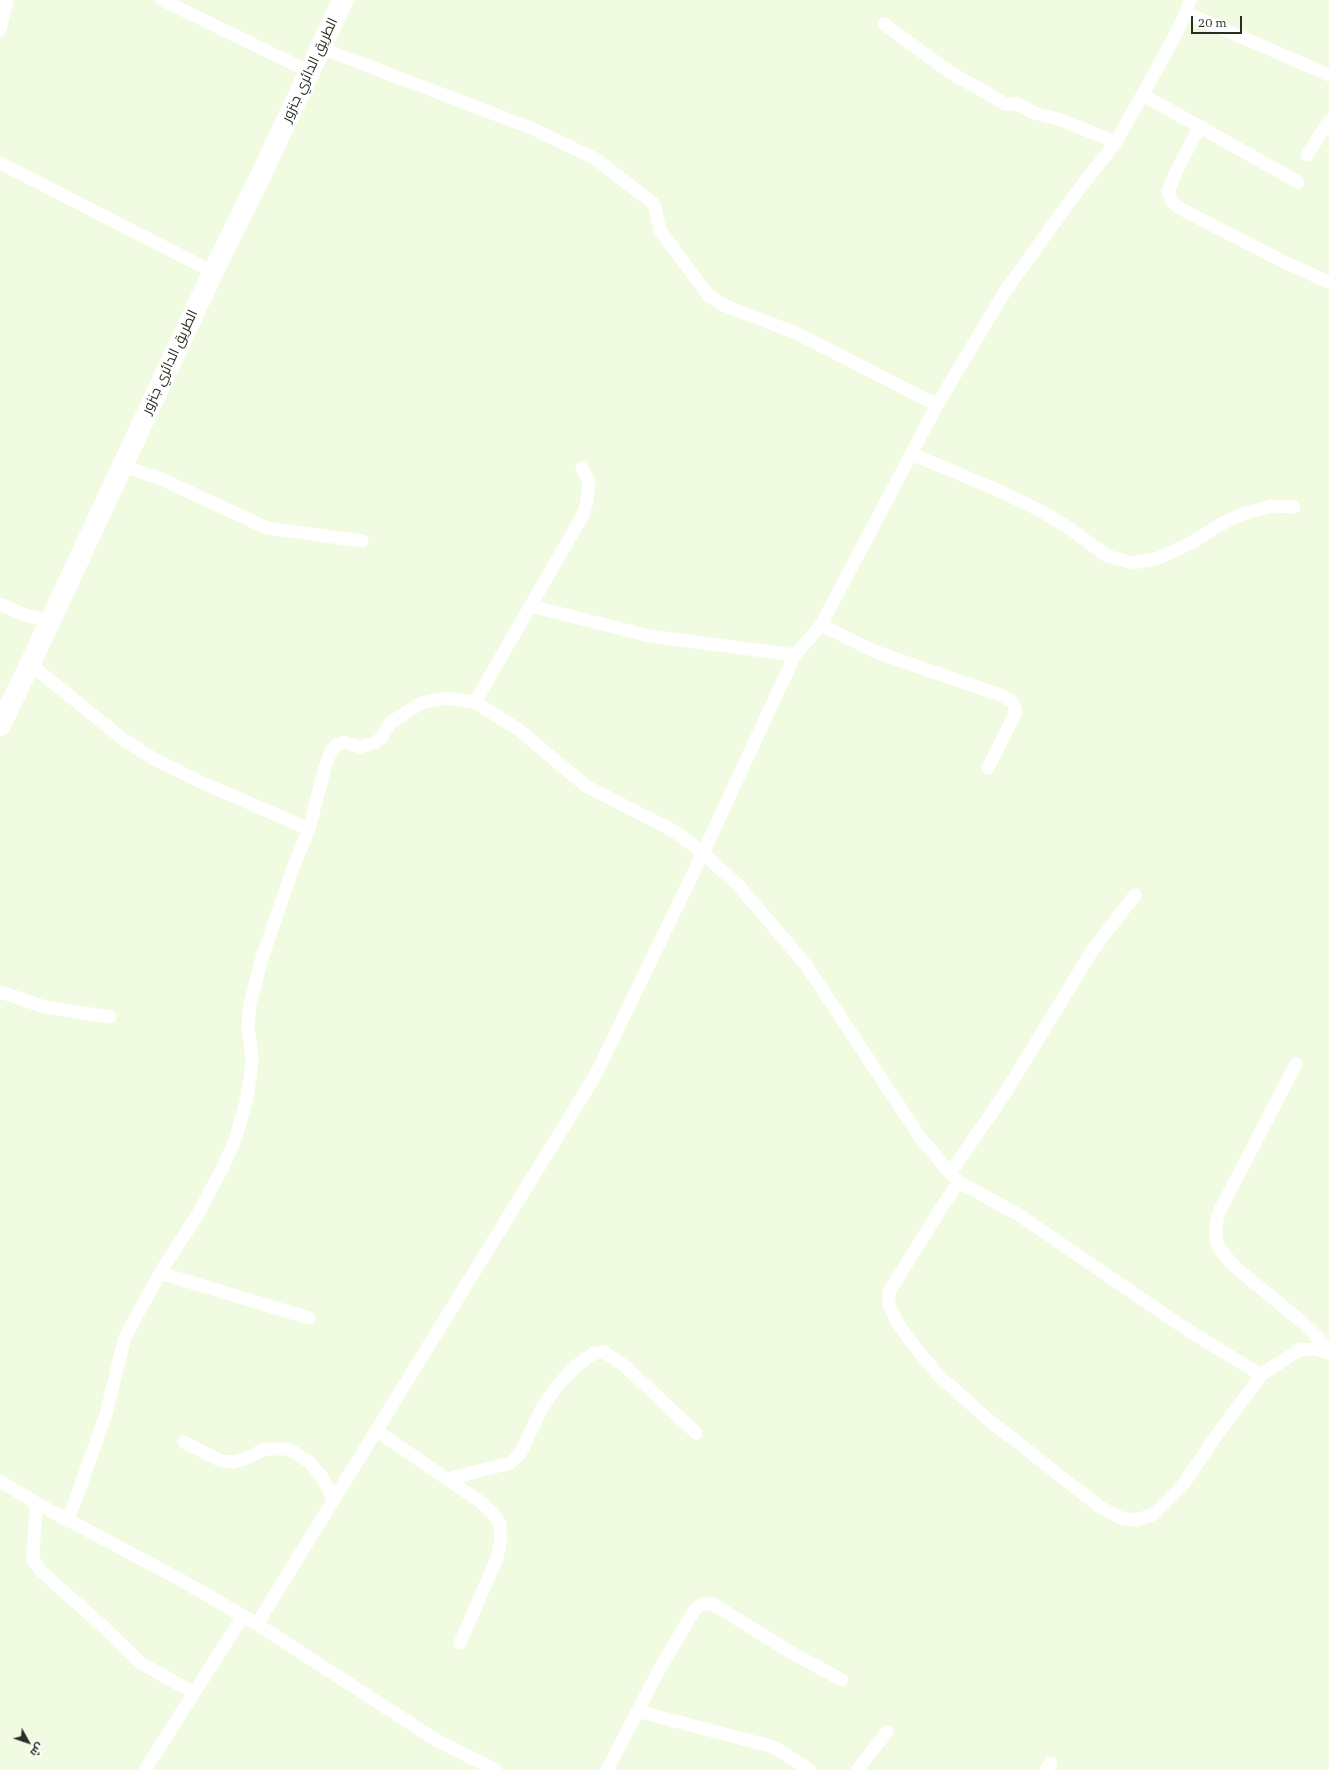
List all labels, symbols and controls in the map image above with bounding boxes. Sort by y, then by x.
scale bar [1193,8,1244,34]
street label: الطريق الدائري جنزور [279,15,341,125]
text: 20 m [1198,15,1227,30]
street label: الطريق الدائري جنزور [139,307,201,417]
north arrow [8,1722,48,1762]
text: ش [27,1740,47,1760]

